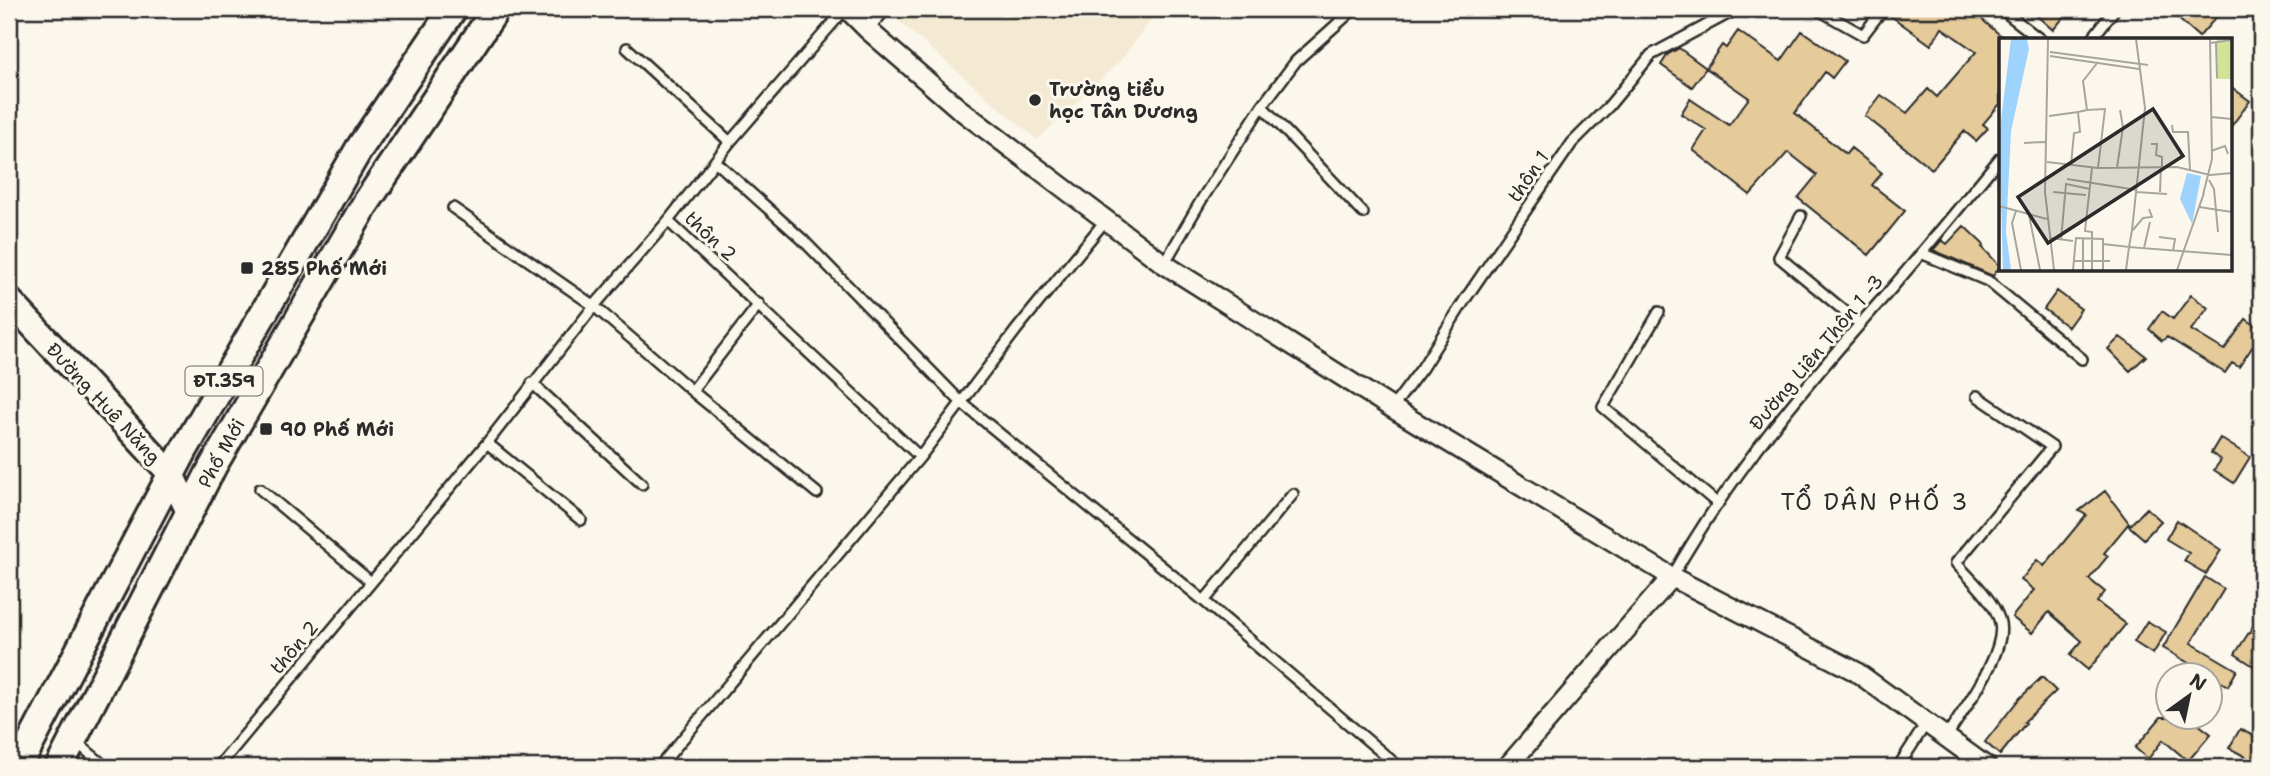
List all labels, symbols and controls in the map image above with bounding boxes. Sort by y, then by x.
inset map [1999,38,2232,271]
place label: Trường tiểu học Tân Dương [1049,77,1198,124]
marker: Trường tiểu học Tân Dương [1027,92,1043,108]
street label: thôn 1 [1502,146,1555,207]
street label: thôn 2 [679,206,742,267]
place label: 285 Phố Mới [261,256,387,281]
marker: 285 Phố Mới [239,260,255,276]
street label: Đường Liên Thôn 1 -3 [1744,269,1889,436]
street label: Đường Huê Năng [41,337,166,469]
road number: ĐT.359 [186,366,262,396]
street label: Phố Mới [192,414,251,492]
place label: 90 Phố Mới [280,417,394,442]
marker: 90 Phố Mới [258,421,274,437]
district label: TỔ DÂN PHỐ 3 [1781,484,1969,517]
street label: thôn 2 [265,615,324,679]
north arrow [2154,660,2224,730]
text: N [2185,668,2211,697]

